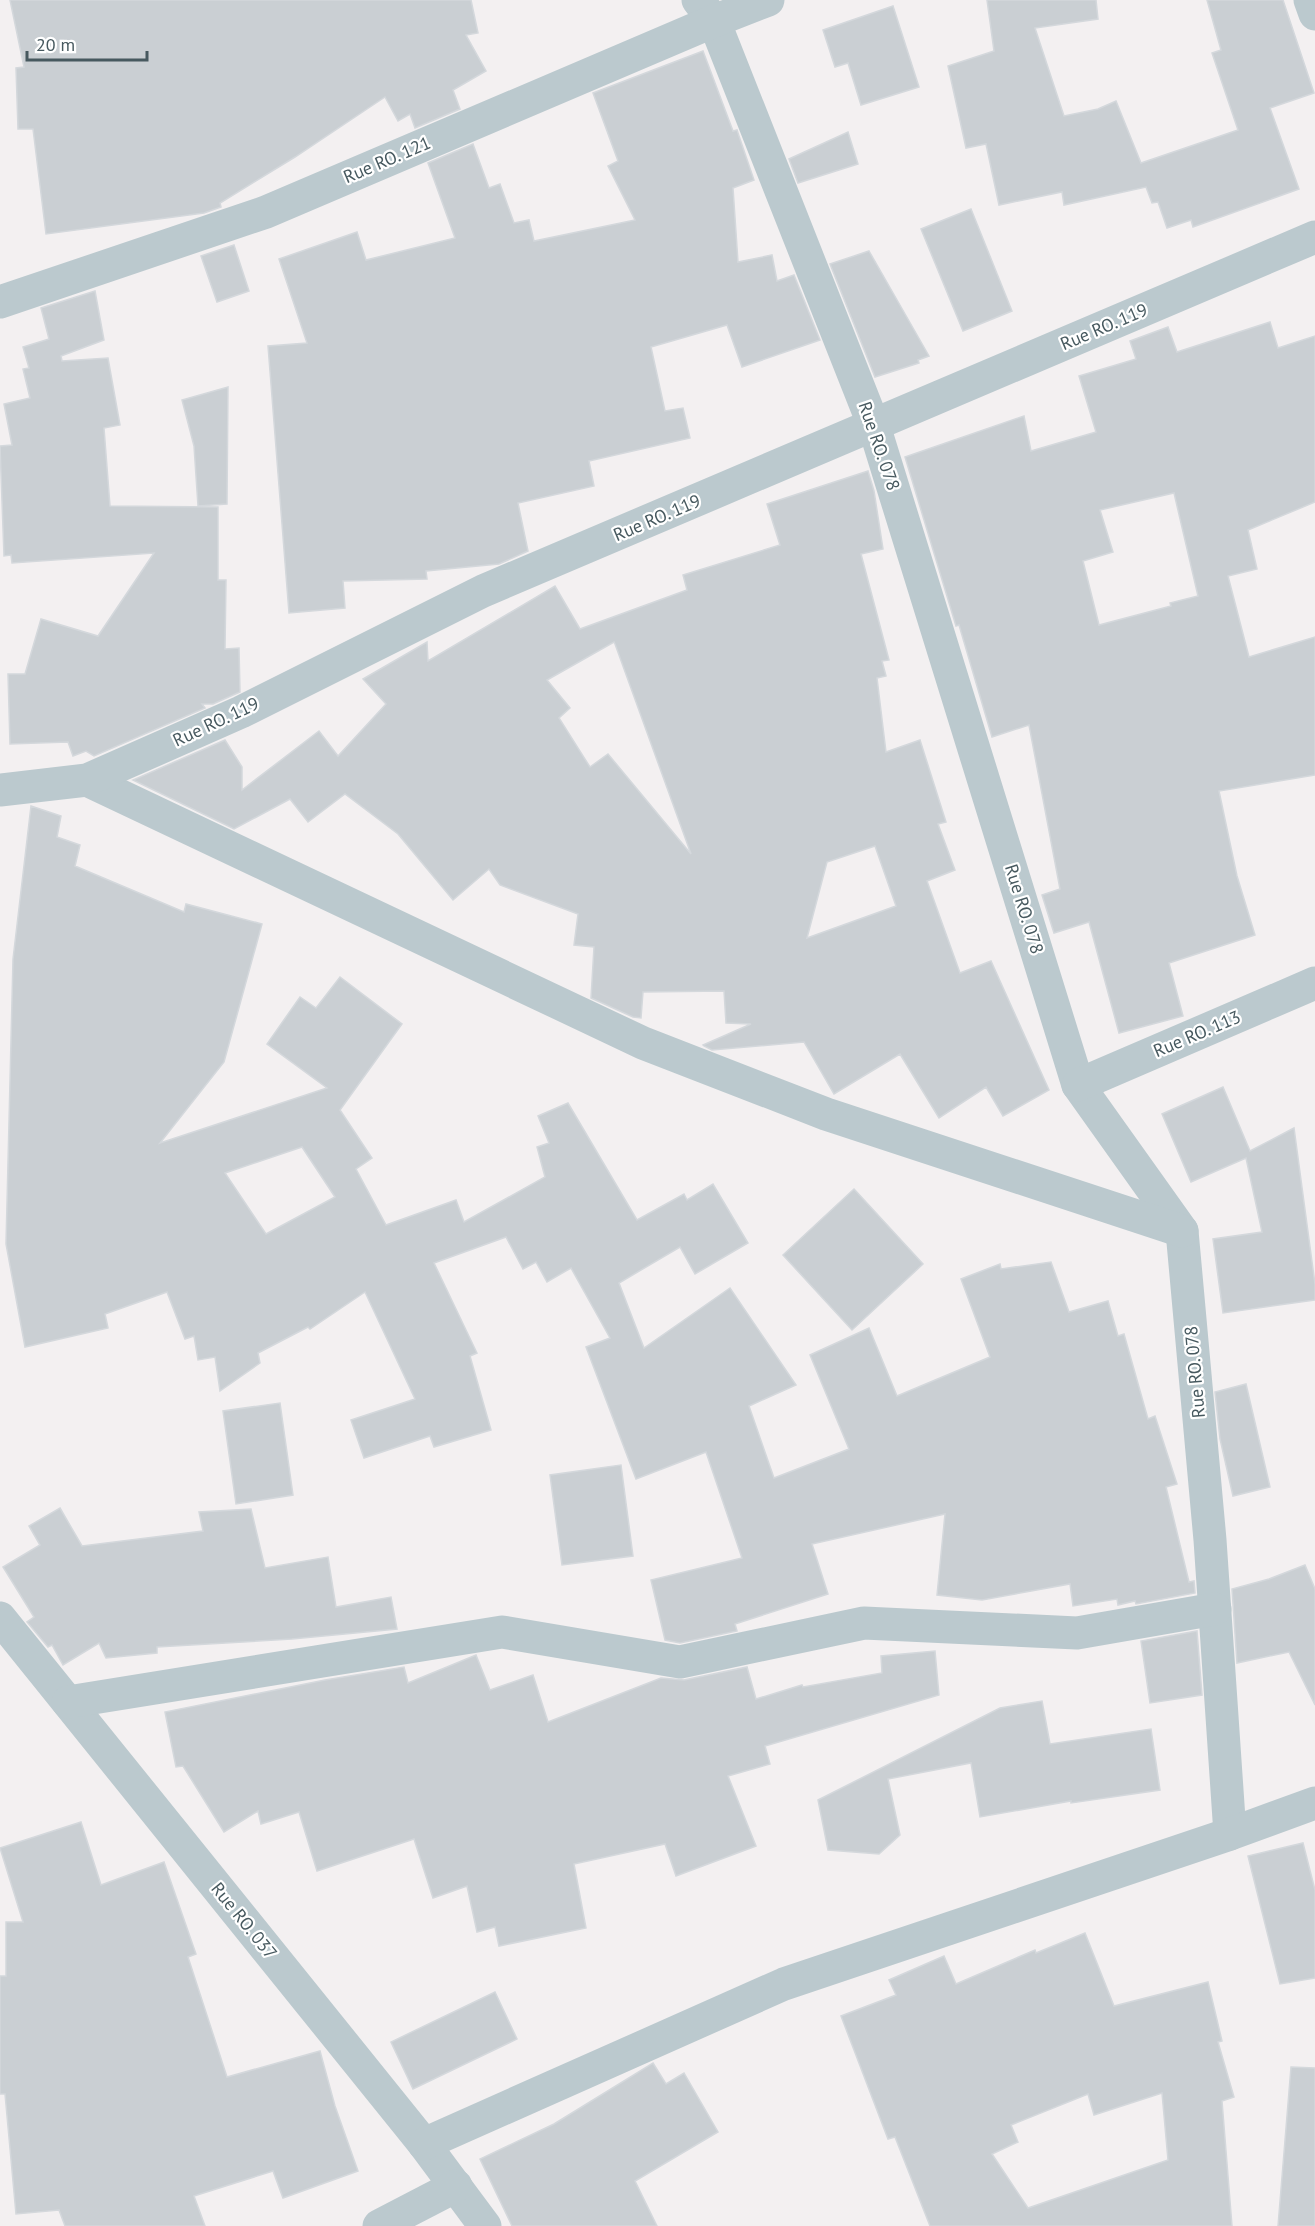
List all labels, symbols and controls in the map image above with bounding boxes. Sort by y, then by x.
scale bar [27,24,147,62]
text: 20 m [36,33,75,56]
street label: Rue RO. 121 [340,131,434,188]
street label: Rue RO. 119 [1057,298,1151,355]
street label: Rue RO. 078 [854,398,905,493]
street label: Rue RO. 119 [610,489,704,546]
street label: Rue RO. 119 [169,692,263,752]
street label: Rue RO. 078 [1000,861,1049,956]
street label: Rue RO. 113 [1150,1005,1244,1062]
street label: Rue RO. 078 [1179,1325,1210,1419]
street label: Rue RO. 037 [206,1877,282,1964]

